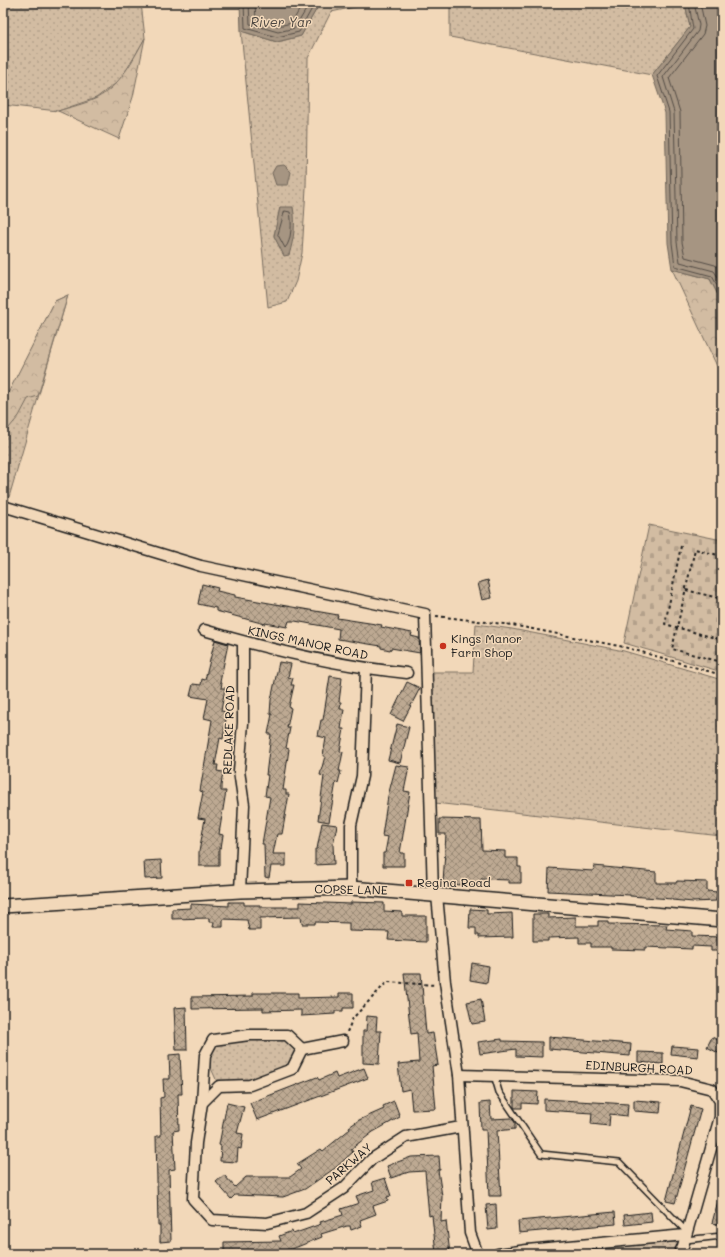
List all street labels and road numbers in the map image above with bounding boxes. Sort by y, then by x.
street label: KINGS MANOR ROAD [247,621,370,663]
street label: REDLAKE ROAD [218,685,238,775]
street label: COPSE LANE [314,880,388,898]
street label: EDINBURGH ROAD [585,1056,693,1078]
street label: PARKWAY [322,1139,375,1188]

